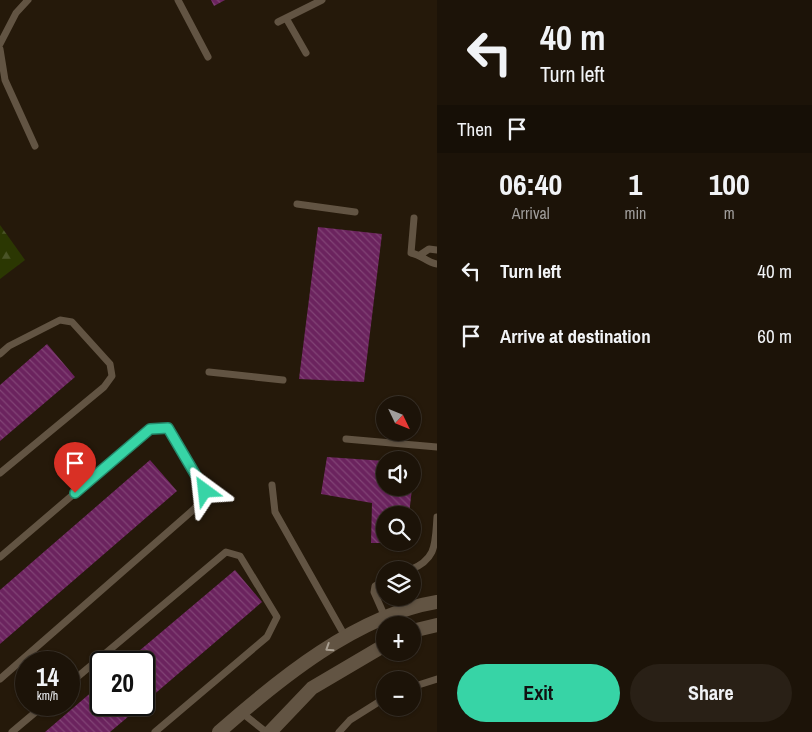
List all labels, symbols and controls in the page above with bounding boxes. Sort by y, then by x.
text: 40 m [540,14,605,61]
icon: left [457,20,522,85]
text: Turn left [540,59,605,89]
icon: arrive [503,115,531,143]
text: Then [457,116,493,142]
text: 06:40 [499,164,562,204]
text: 1 [629,164,642,204]
text: 100 [709,164,750,204]
text: Arrival [512,202,550,224]
text: min [624,202,646,224]
text: m [724,202,735,224]
icon: left [457,257,485,285]
text: Turn left [500,258,561,284]
text: 40 m [757,258,792,284]
icon: arrive [457,322,485,350]
text: Arrive at destination [500,323,651,349]
text: 60 m [757,323,792,349]
north arrow [376,396,421,441]
map controls [376,396,421,716]
pin [54,442,96,493]
icon: arrive [61,449,89,477]
button: sound [376,451,421,496]
position arrow [178,464,230,516]
button: search [376,506,421,551]
button: layers [376,561,421,606]
button: + [376,616,421,661]
one-way arrow [325,642,334,652]
speed limit sign: 20 [90,651,155,716]
text: 14 [36,660,59,694]
button: Exit [457,664,620,722]
button: Share [630,664,792,722]
button: − [376,671,421,716]
text: km/h [37,688,58,704]

